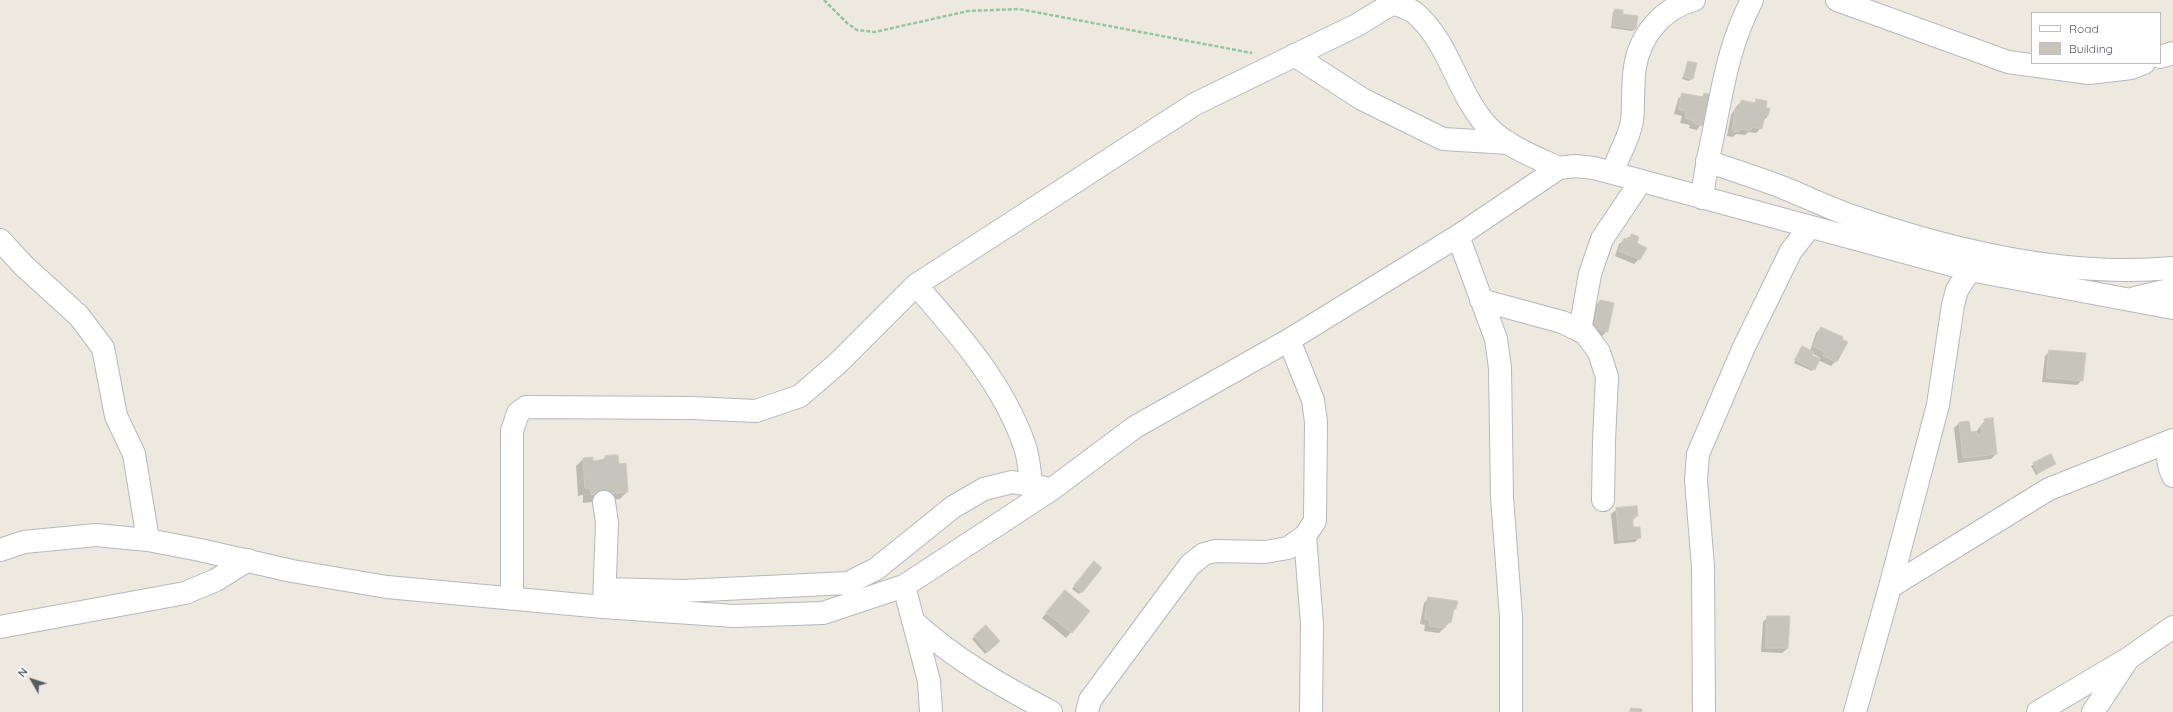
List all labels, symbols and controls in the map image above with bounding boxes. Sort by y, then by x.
legend [2031,12,2161,64]
text: Road [2069,21,2099,36]
text: Building [2069,41,2113,56]
north arrow [12,660,52,700]
text: N [15,665,31,680]

